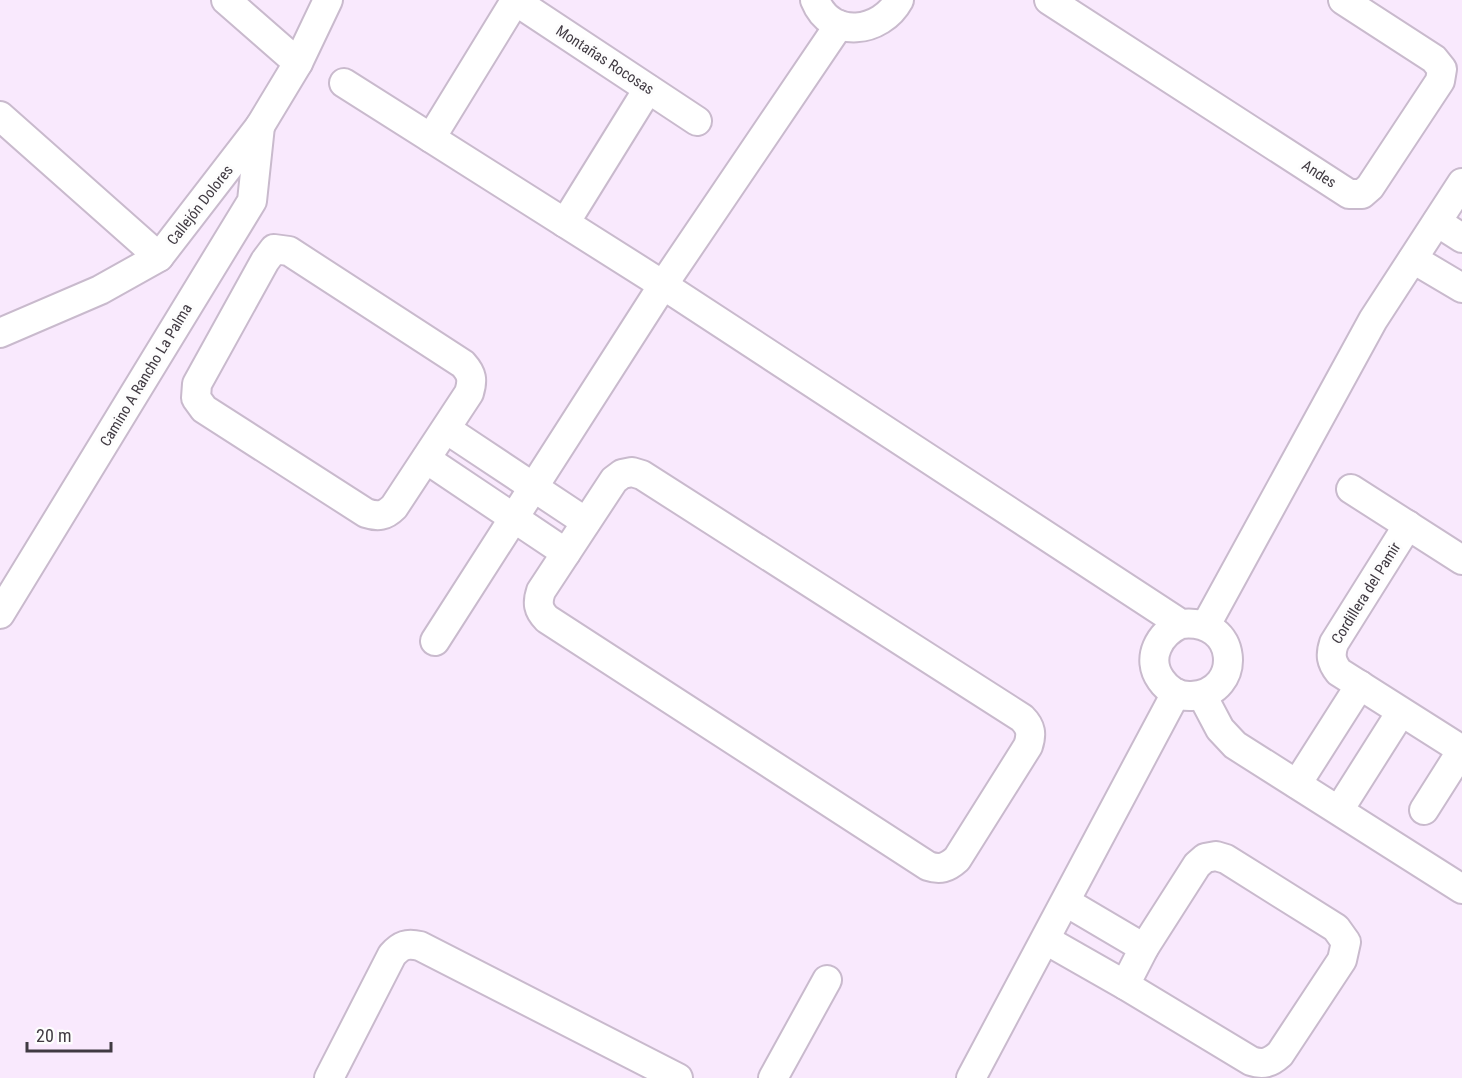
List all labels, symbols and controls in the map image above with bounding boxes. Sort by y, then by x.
street label: Montañas Rocosas [553,22,658,98]
street label: Andes [1298,156,1340,192]
street label: Callejón Dolores [163,161,237,249]
street label: Camino A Rancho La Palma [96,300,196,450]
street label: Cordillera del Pamir [1328,539,1405,647]
scale bar [27,1015,111,1053]
text: 20 m [36,1025,71,1046]

